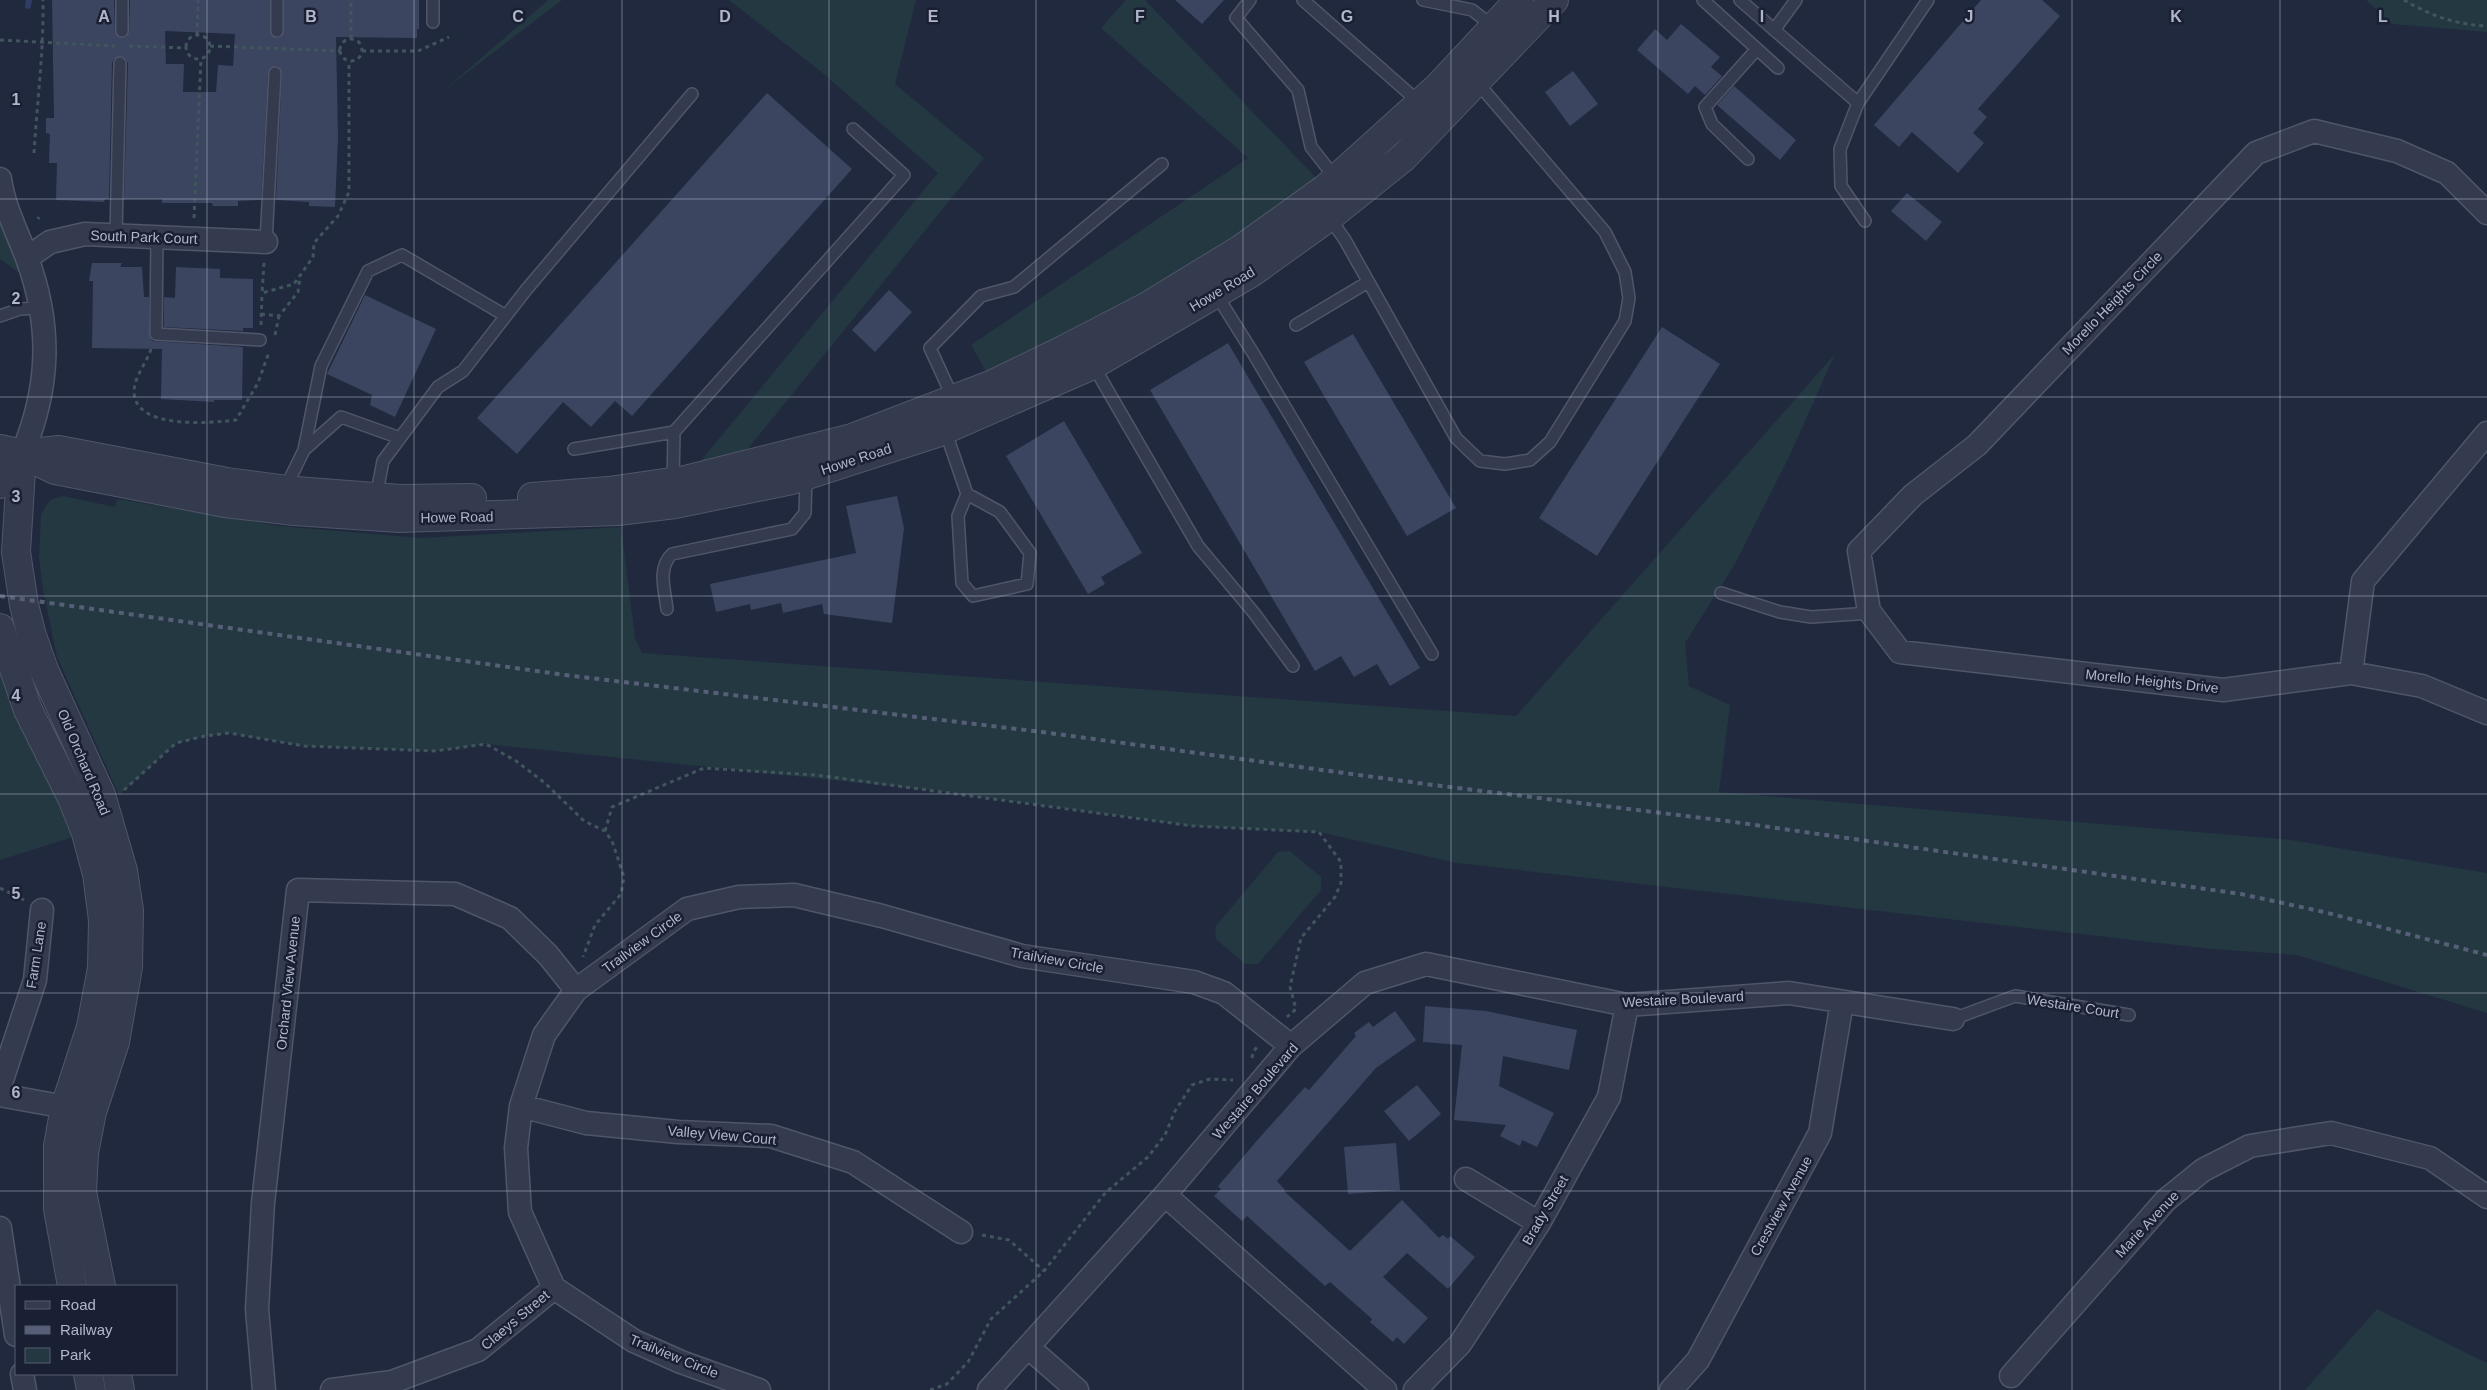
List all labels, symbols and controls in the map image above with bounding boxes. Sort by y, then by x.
text: A [98,8,110,25]
text: B [305,8,317,25]
text: C [512,8,524,25]
text: D [719,8,731,25]
text: E [928,8,939,25]
text: F [1135,8,1145,25]
text: G [1341,8,1353,25]
text: H [1548,8,1560,25]
text: I [1760,8,1764,25]
text: J [1965,8,1973,25]
text: K [2170,8,2182,25]
text: L [2378,8,2388,25]
text: 1 [12,91,21,108]
street label: South Park Court [90,227,198,247]
street label: Morello Heights Circle [2059,248,2165,358]
street label: Howe Road [1187,263,1257,315]
text: 2 [12,290,21,307]
street label: Howe Road [819,440,893,478]
text: 3 [12,488,21,505]
street label: Howe Road [420,508,494,526]
street label: Morello Heights Drive [2085,666,2220,696]
text: 4 [12,687,21,704]
street label: Old Orchard Road [54,707,114,817]
text: 5 [12,885,21,902]
street label: Trailview Circle [599,908,685,976]
street label: Orchard View Avenue [273,915,303,1051]
street label: Farm Lane [23,920,49,990]
street label: Trailview Circle [1009,944,1105,976]
street label: Westaire Boulevard [1622,988,1744,1010]
street label: Westaire Court [2026,991,2120,1021]
street label: Westaire Boulevard [1209,1040,1301,1142]
text: 6 [12,1084,21,1101]
street label: Valley View Court [667,1122,777,1148]
street label: Crestview Avenue [1747,1153,1815,1259]
street label: Brady Street [1519,1172,1571,1248]
street label: Marie Avenue [2112,1187,2182,1261]
legend [15,1285,178,1375]
street label: Claeys Street [478,1287,552,1353]
text: Road [60,1296,96,1313]
text: Railway [60,1321,113,1338]
street label: Trailview Circle [627,1331,721,1381]
text: Park [60,1346,91,1363]

